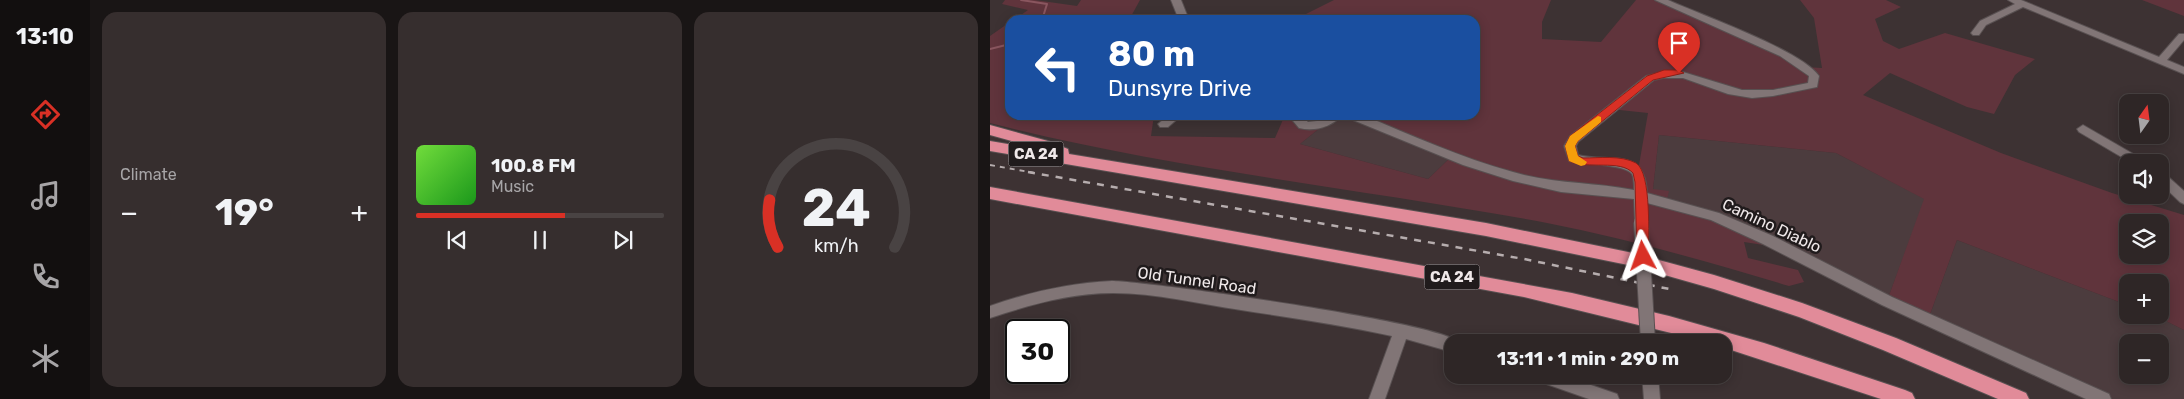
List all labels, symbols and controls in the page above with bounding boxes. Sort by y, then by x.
pin [1658,22,1700,73]
text: 13:10 [16,23,74,50]
icon: arrive [1665,29,1693,57]
text: 80 m [1108,33,1195,75]
icon: left [1025,35,1090,100]
text: Dunsyre Drive [1108,75,1252,102]
north arrow [2119,94,2169,144]
map controls [2119,94,2169,384]
icon: directions [28,97,63,132]
road number: CA 24 [1008,142,1064,166]
text: 100.8 FM [491,154,576,177]
button: sound [2119,154,2169,204]
text: Climate [120,165,177,184]
text: Music [491,177,534,196]
text: 24 [801,177,871,239]
icon: music [28,178,63,213]
text: 19° [215,189,274,235]
street label: Camino Diablo [1719,194,1824,257]
text: − [120,196,138,229]
text: + [351,196,368,229]
button: layers [2119,214,2169,264]
icon: previous [443,226,471,254]
icon: pause [526,226,554,254]
icon: next [609,226,637,254]
position arrow [1616,229,1668,281]
text: km/h [814,235,858,256]
icon: phone [28,259,63,294]
street label: Old Tunnel Road [1136,263,1257,298]
road number: CA 24 [1424,264,1480,290]
button: + [2119,274,2169,324]
speed limit sign: 30 [1005,319,1070,384]
button: − [2119,334,2169,384]
icon: climate [28,341,63,376]
text: 13:11 · 1 min · 290 m [1497,347,1679,370]

